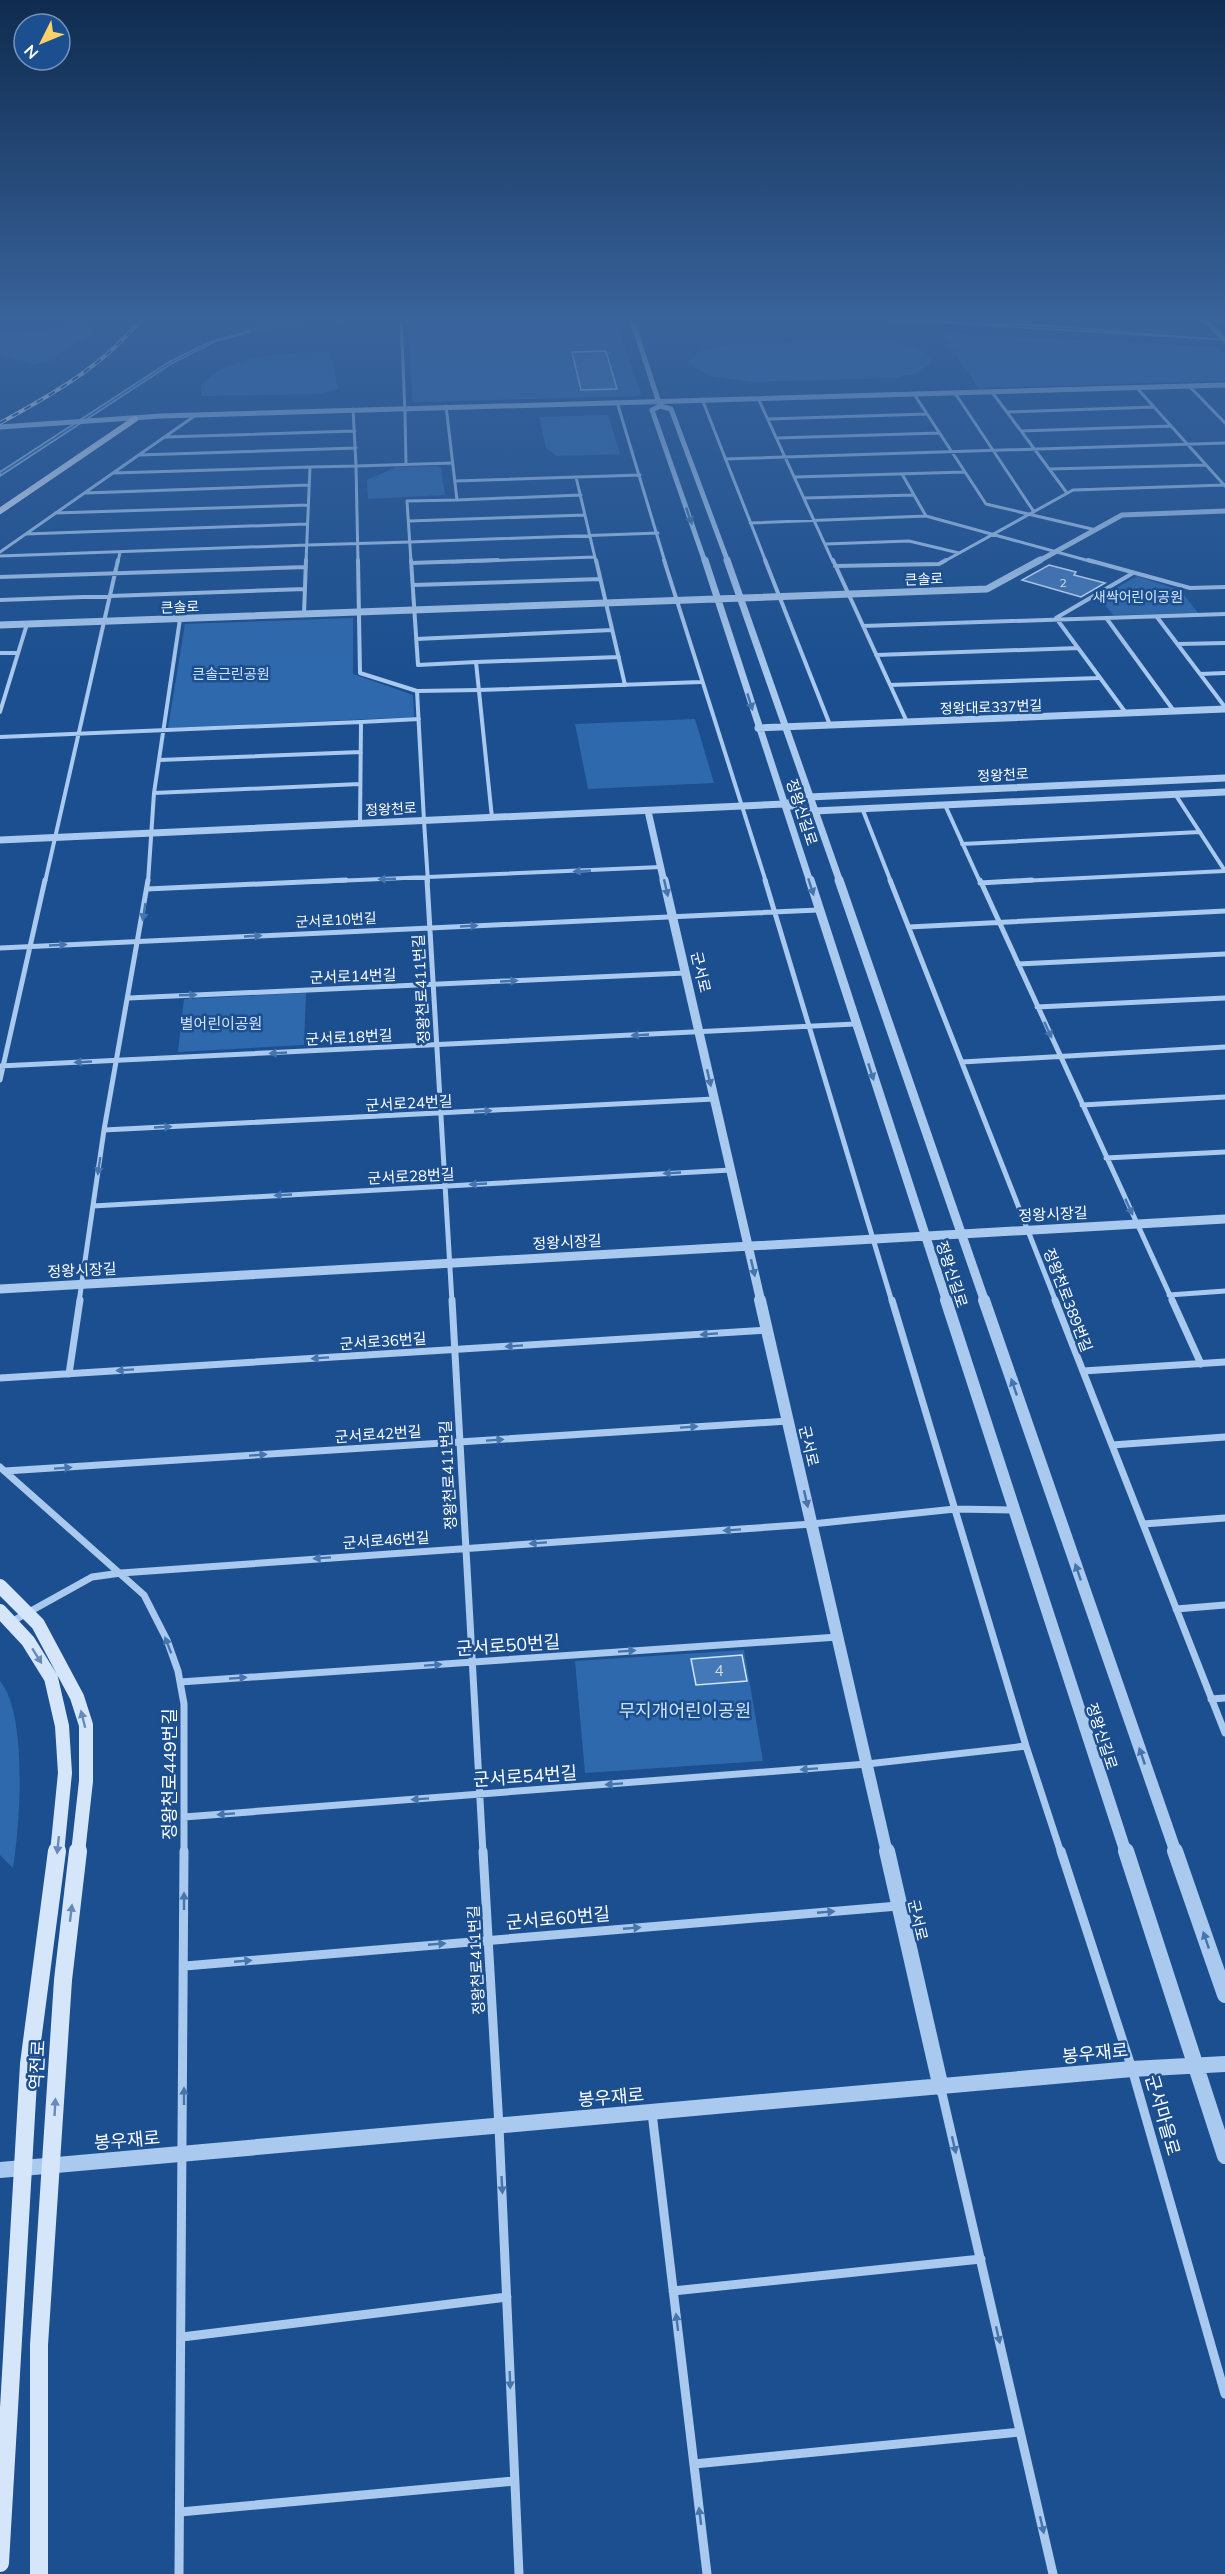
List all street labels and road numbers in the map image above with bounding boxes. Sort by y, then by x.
street label: 큰솔로 [904,569,944,589]
street label: 큰솔로 [160,597,200,617]
street label: 정왕대로337번길 [939,696,1043,718]
street label: 정왕천로 [977,765,1029,785]
street label: 정왕신길로 [782,776,822,848]
street label: 정왕천로 [365,799,417,819]
street label: 군서로10번길 [295,909,377,931]
street label: 정왕천로411번길 [409,934,433,1044]
street label: 군서로 [687,950,715,994]
street label: 군서로14번길 [309,965,397,987]
street label: 군서로18번길 [305,1025,393,1049]
street label: 군서로24번길 [365,1091,453,1115]
street label: 군서로28번길 [367,1164,455,1188]
street label: 정왕시장길 [1018,1203,1088,1225]
street label: 정왕시장길 [532,1231,602,1253]
street label: 정왕신길로 [932,1238,972,1310]
street label: 정왕천로389번길 [1039,1245,1097,1355]
street label: 정왕시장길 [47,1259,117,1281]
street label: 군서로36번길 [339,1328,427,1354]
street label: 정왕천로411번길 [436,1420,460,1530]
street label: 군서로42번길 [334,1421,422,1447]
street label: 군서로 [795,1424,823,1468]
street label: 군서로46번길 [342,1527,430,1553]
street label: 군서로50번길 [455,1630,561,1660]
street label: 정왕신길로 [1082,1700,1122,1772]
street label: 정왕천로449번길 [158,1708,181,1840]
street label: 군서로54번길 [472,1761,578,1791]
street label: 군서로 [904,1898,932,1942]
street label: 군서로60번길 [505,1902,611,1934]
street label: 정왕천로411번길 [464,1905,488,2015]
street label: 봉우재로 [1061,2038,1129,2068]
street label: 역전로 [24,2040,50,2090]
street label: 군서마을로 [1141,2072,1185,2158]
street label: 봉우재로 [577,2083,645,2111]
street label: 봉우재로 [93,2126,161,2154]

